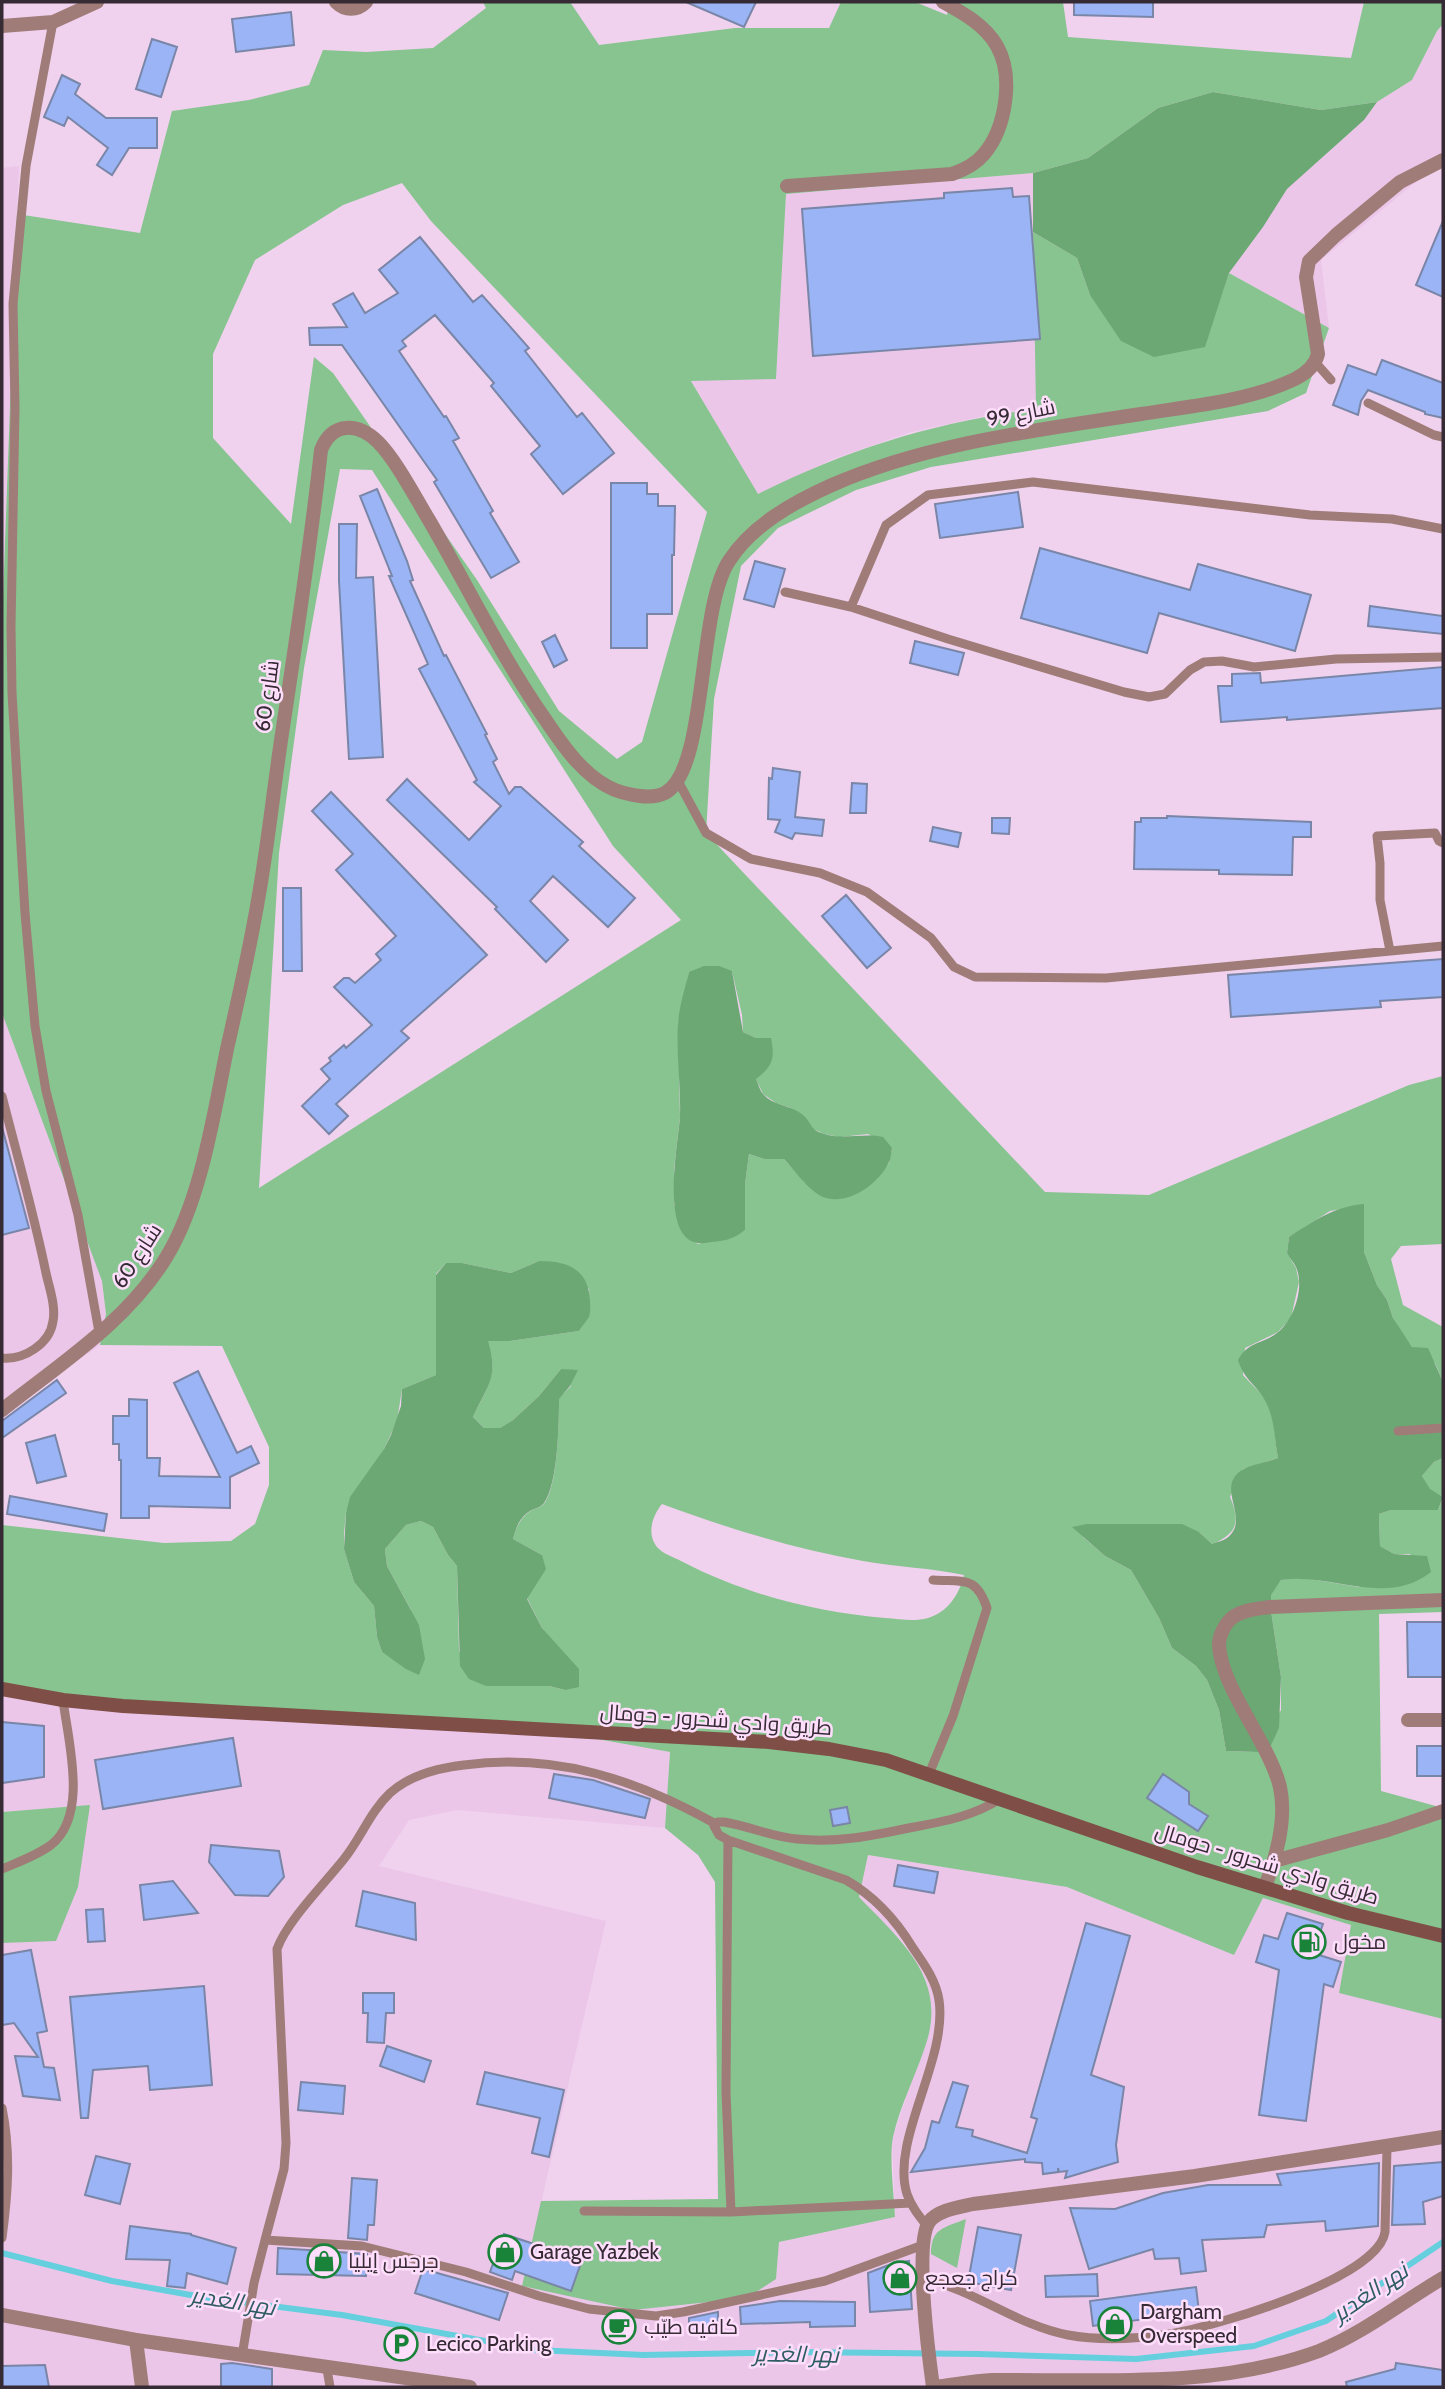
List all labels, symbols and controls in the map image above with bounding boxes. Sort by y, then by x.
street label: شارع 99 [985,394,1058,433]
street label: شارع 60 [249,659,286,734]
street label: شارع 60 [106,1219,168,1294]
street label: طريق وادي شحرور - حومال [599,1699,833,1744]
street label: طريق وادي شحرور - حومال [1151,1818,1382,1913]
fuel station icon: مخول [1290,1923,1328,1961]
place label: مخول [1334,1929,1386,1955]
shop icon: Garage Yazbek [486,2233,524,2271]
place label: Garage Yazbek [530,2239,660,2264]
shop icon: جرجس إيليا [305,2242,343,2280]
place label: جرجس إيليا [348,2248,439,2274]
water label: نهر الغدير [1324,2255,1416,2329]
shop icon: كراج جعجع [881,2259,919,2297]
place label: كراج جعجع [925,2265,1018,2292]
water label: نهر الغدير [186,2280,280,2322]
place label: Dargham Overspeed [1140,2299,1237,2348]
shop icon: Dargham Overspeed [1096,2305,1134,2343]
cafe icon: كافيه طيّب [600,2308,638,2346]
place label: كافيه طيّب [644,2314,738,2339]
parking icon: Lecico Parking [382,2325,420,2363]
place label: Lecico Parking [426,2331,552,2356]
water label: نهر الغدير [750,2339,842,2369]

